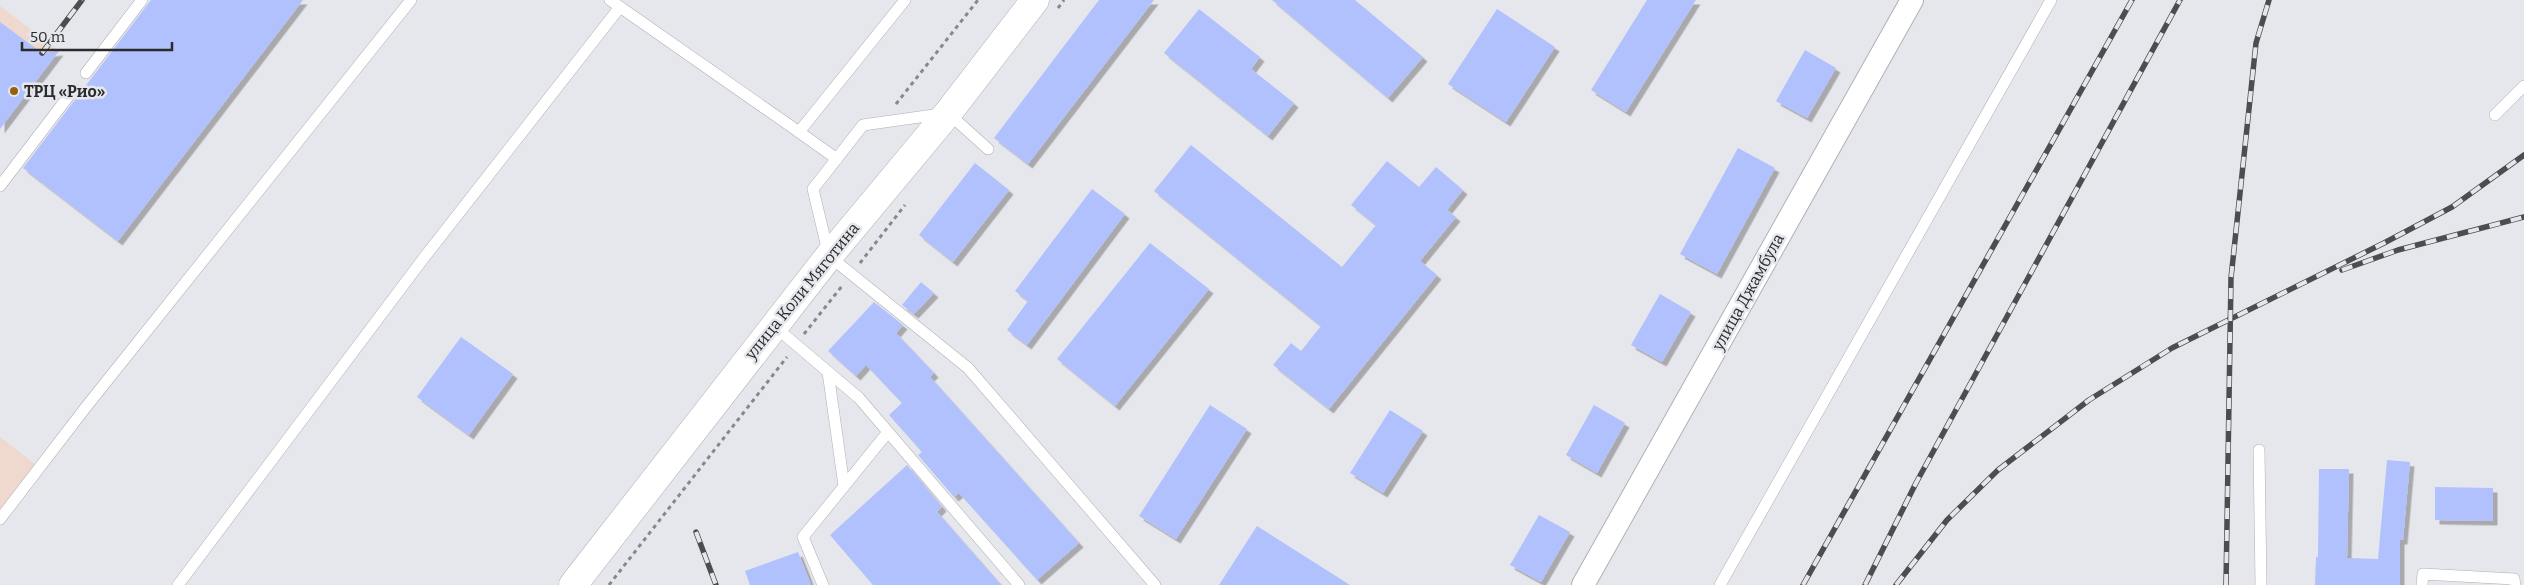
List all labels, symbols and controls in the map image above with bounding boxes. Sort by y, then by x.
scale bar [22,20,172,52]
text: 50 m [30,28,66,46]
place label: ТРЦ «Рио» [24,82,105,101]
marker: ТРЦ «Рио» [8,85,20,97]
street label: улица Коли Мяготина [740,219,863,364]
street label: улица Джамбула [1708,230,1788,355]

